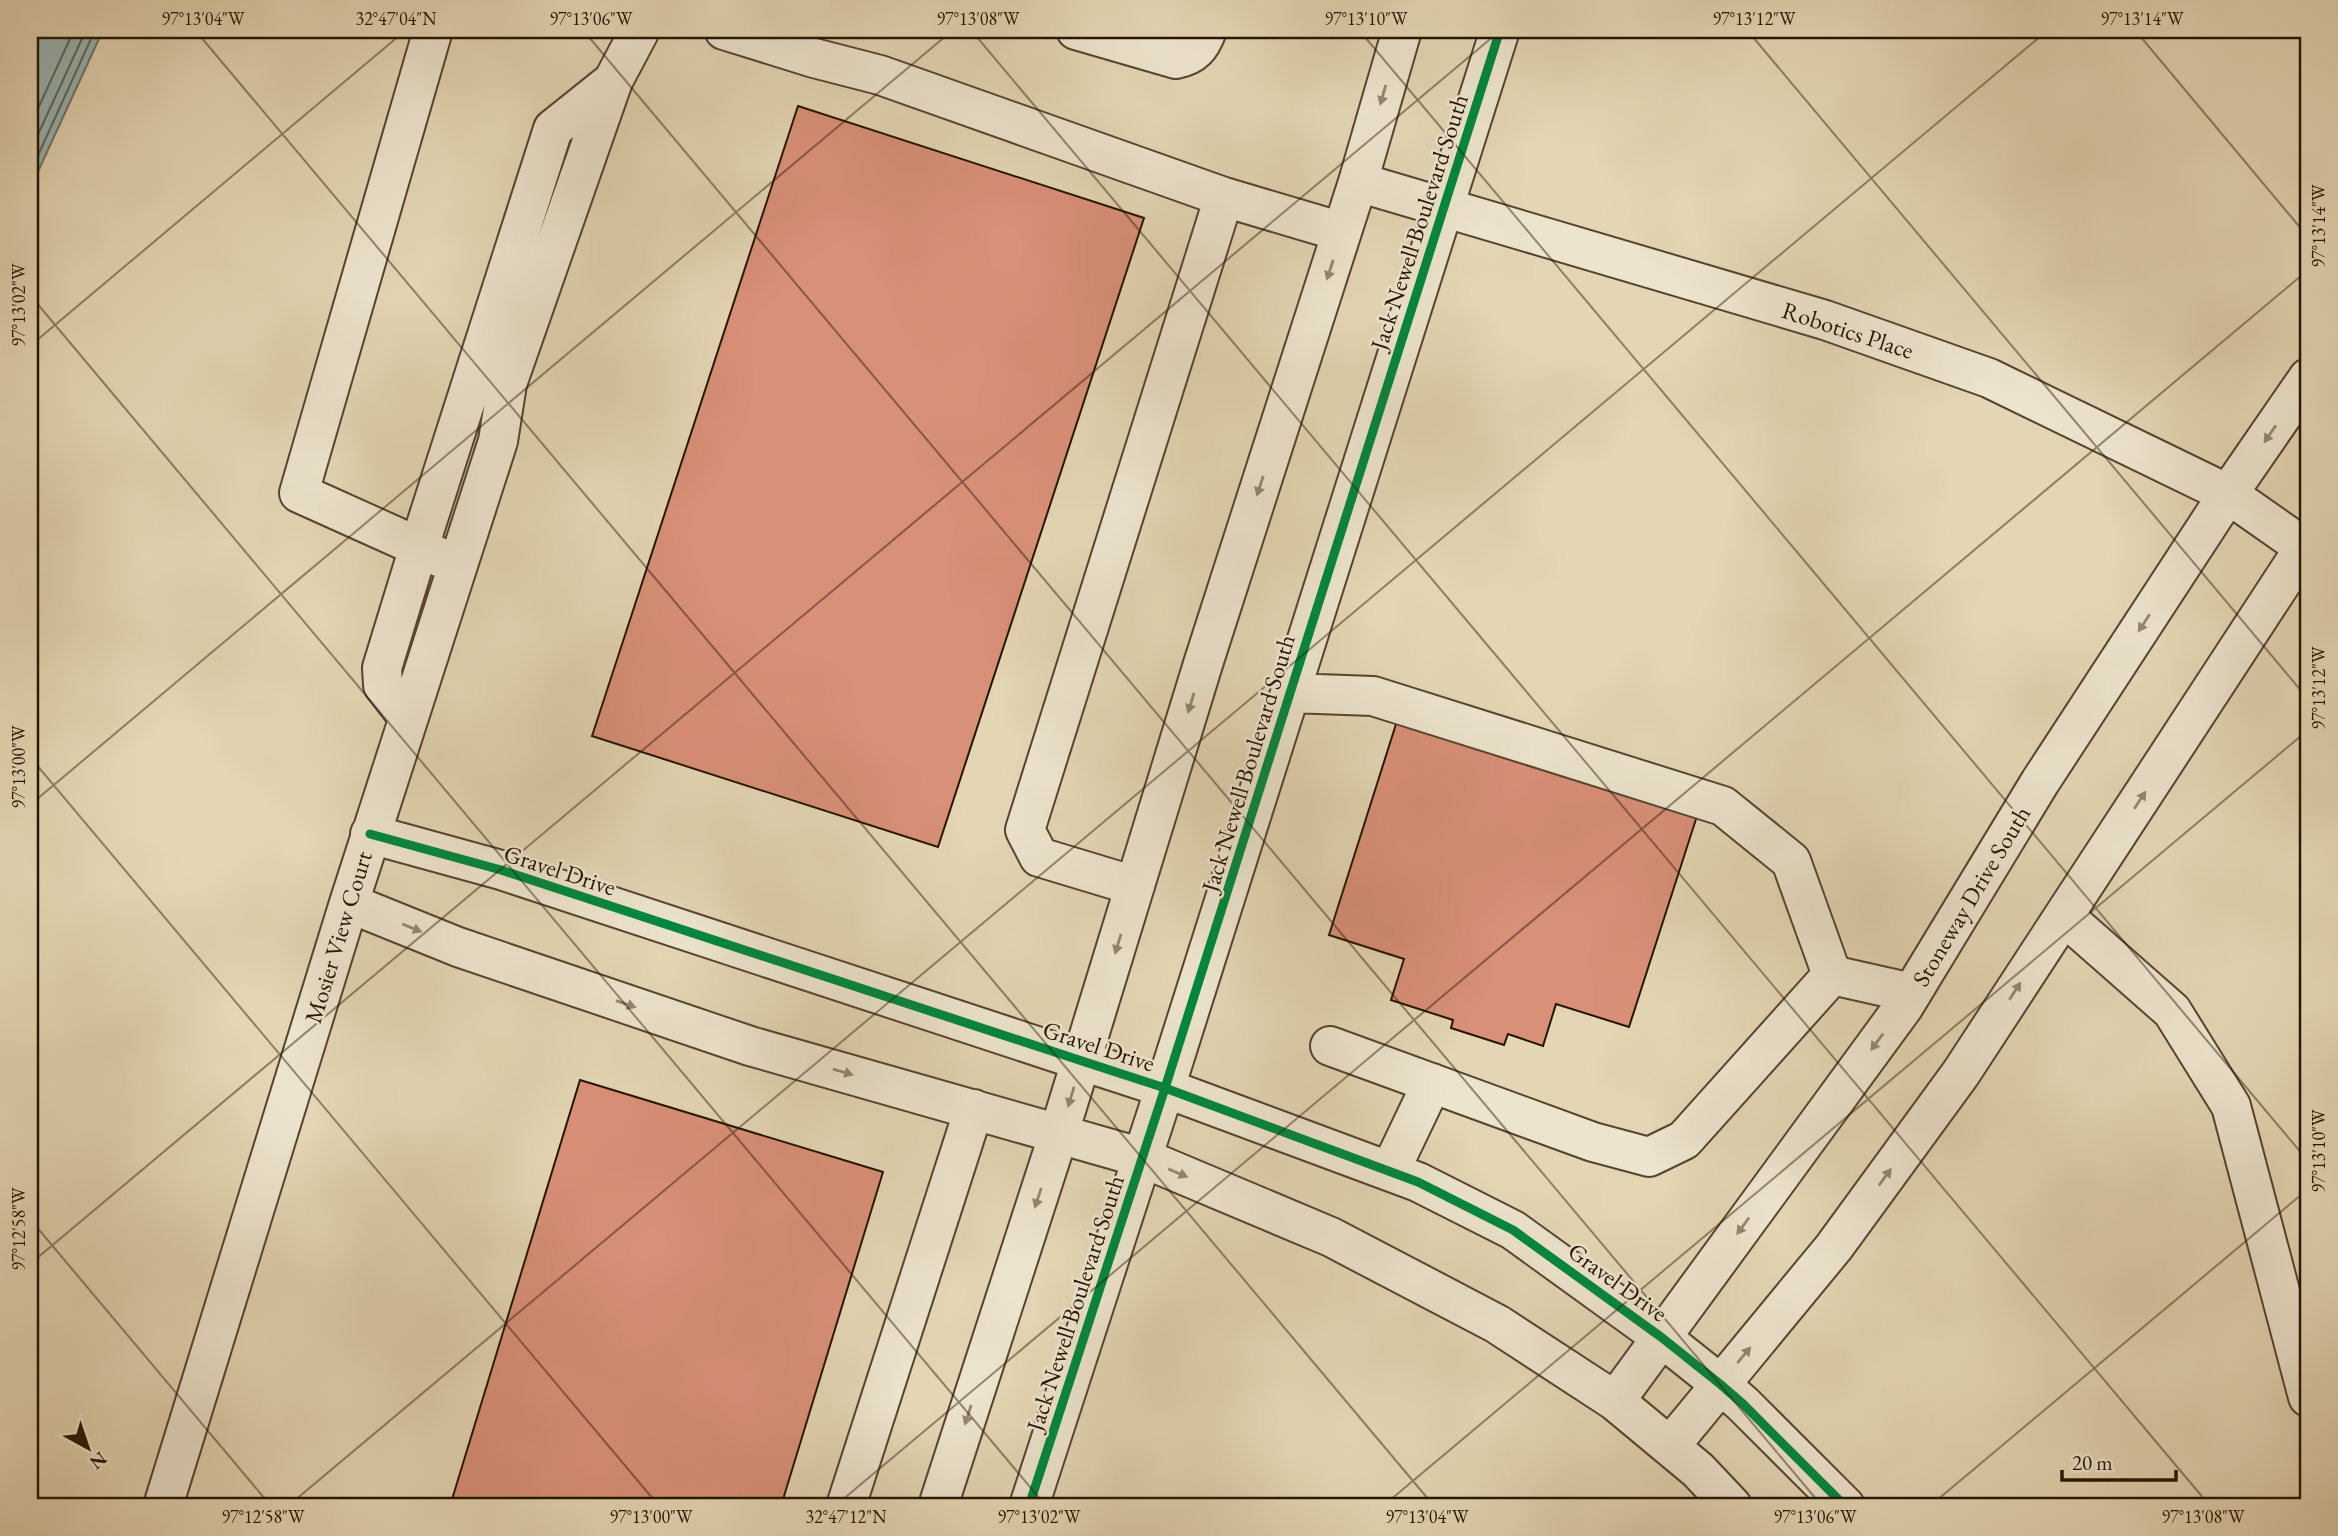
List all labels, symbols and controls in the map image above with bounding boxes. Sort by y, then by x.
text: 97°13'04"W [161,7,245,30]
text: 32°47'04"N [356,7,437,30]
text: 97°13'06"W [549,7,633,30]
text: 97°13'08"W [936,7,1020,30]
text: 97°13'10"W [1324,7,1408,30]
text: 97°13'12"W [1712,7,1796,30]
text: 97°13'14"W [2100,7,2184,30]
one-way arrow [1377,85,1388,107]
street label: Jack Newell Boulevard South [1362,90,1475,356]
text: 97°13'14"W [2307,184,2330,268]
one-way arrow [1324,260,1334,281]
text: 97°13'02"W [7,263,30,347]
street label: Robotics Place [1778,294,1918,366]
one-way arrow [2263,425,2277,443]
one-way arrow [1254,476,1265,497]
one-way arrow [2138,614,2151,633]
street label: Jack Newell Boulevard South [1193,631,1302,897]
text: 97°13'12"W [2307,646,2330,730]
one-way arrow [1185,693,1196,714]
text: 97°13'00"W [7,725,30,809]
one-way arrow [2133,790,2146,810]
street label: Stoneway Drive South [1905,800,2037,992]
street label: Gravel Drive [500,837,620,903]
street label: Mosier View Court [297,847,379,1027]
one-way arrow [401,923,422,934]
one-way arrow [1112,934,1122,955]
one-way arrow [2009,981,2022,1000]
one-way arrow [616,999,637,1010]
street label: Gravel Drive [1039,1013,1159,1079]
one-way arrow [1870,1033,1884,1052]
one-way arrow [833,1067,855,1078]
one-way arrow [1065,1087,1075,1108]
text: 97°13'10"W [2307,1109,2330,1193]
one-way arrow [1168,1167,1189,1178]
one-way arrow [1878,1168,1892,1186]
street label: Jack Newell Boulevard South [1018,1171,1131,1437]
text: 97°12'58"W [7,1187,30,1271]
one-way arrow [1033,1188,1043,1209]
one-way arrow [1736,1217,1750,1235]
street label: Gravel Drive [1562,1235,1674,1329]
one-way arrow [1736,1347,1751,1364]
one-way arrow [962,1404,973,1425]
north arrow [52,1414,122,1484]
scale bar [2062,1438,2175,1482]
text: N [84,1446,113,1476]
text: 20 m [2072,1449,2113,1476]
text: 97°12'58"W [221,1505,305,1528]
text: 97°13'00"W [609,1505,693,1528]
text: 32°47'12"N [806,1505,887,1528]
text: 97°13'02"W [997,1505,1081,1528]
text: 97°13'04"W [1385,1505,1469,1528]
text: 97°13'06"W [1773,1505,1857,1528]
text: 97°13'08"W [2161,1505,2245,1528]

